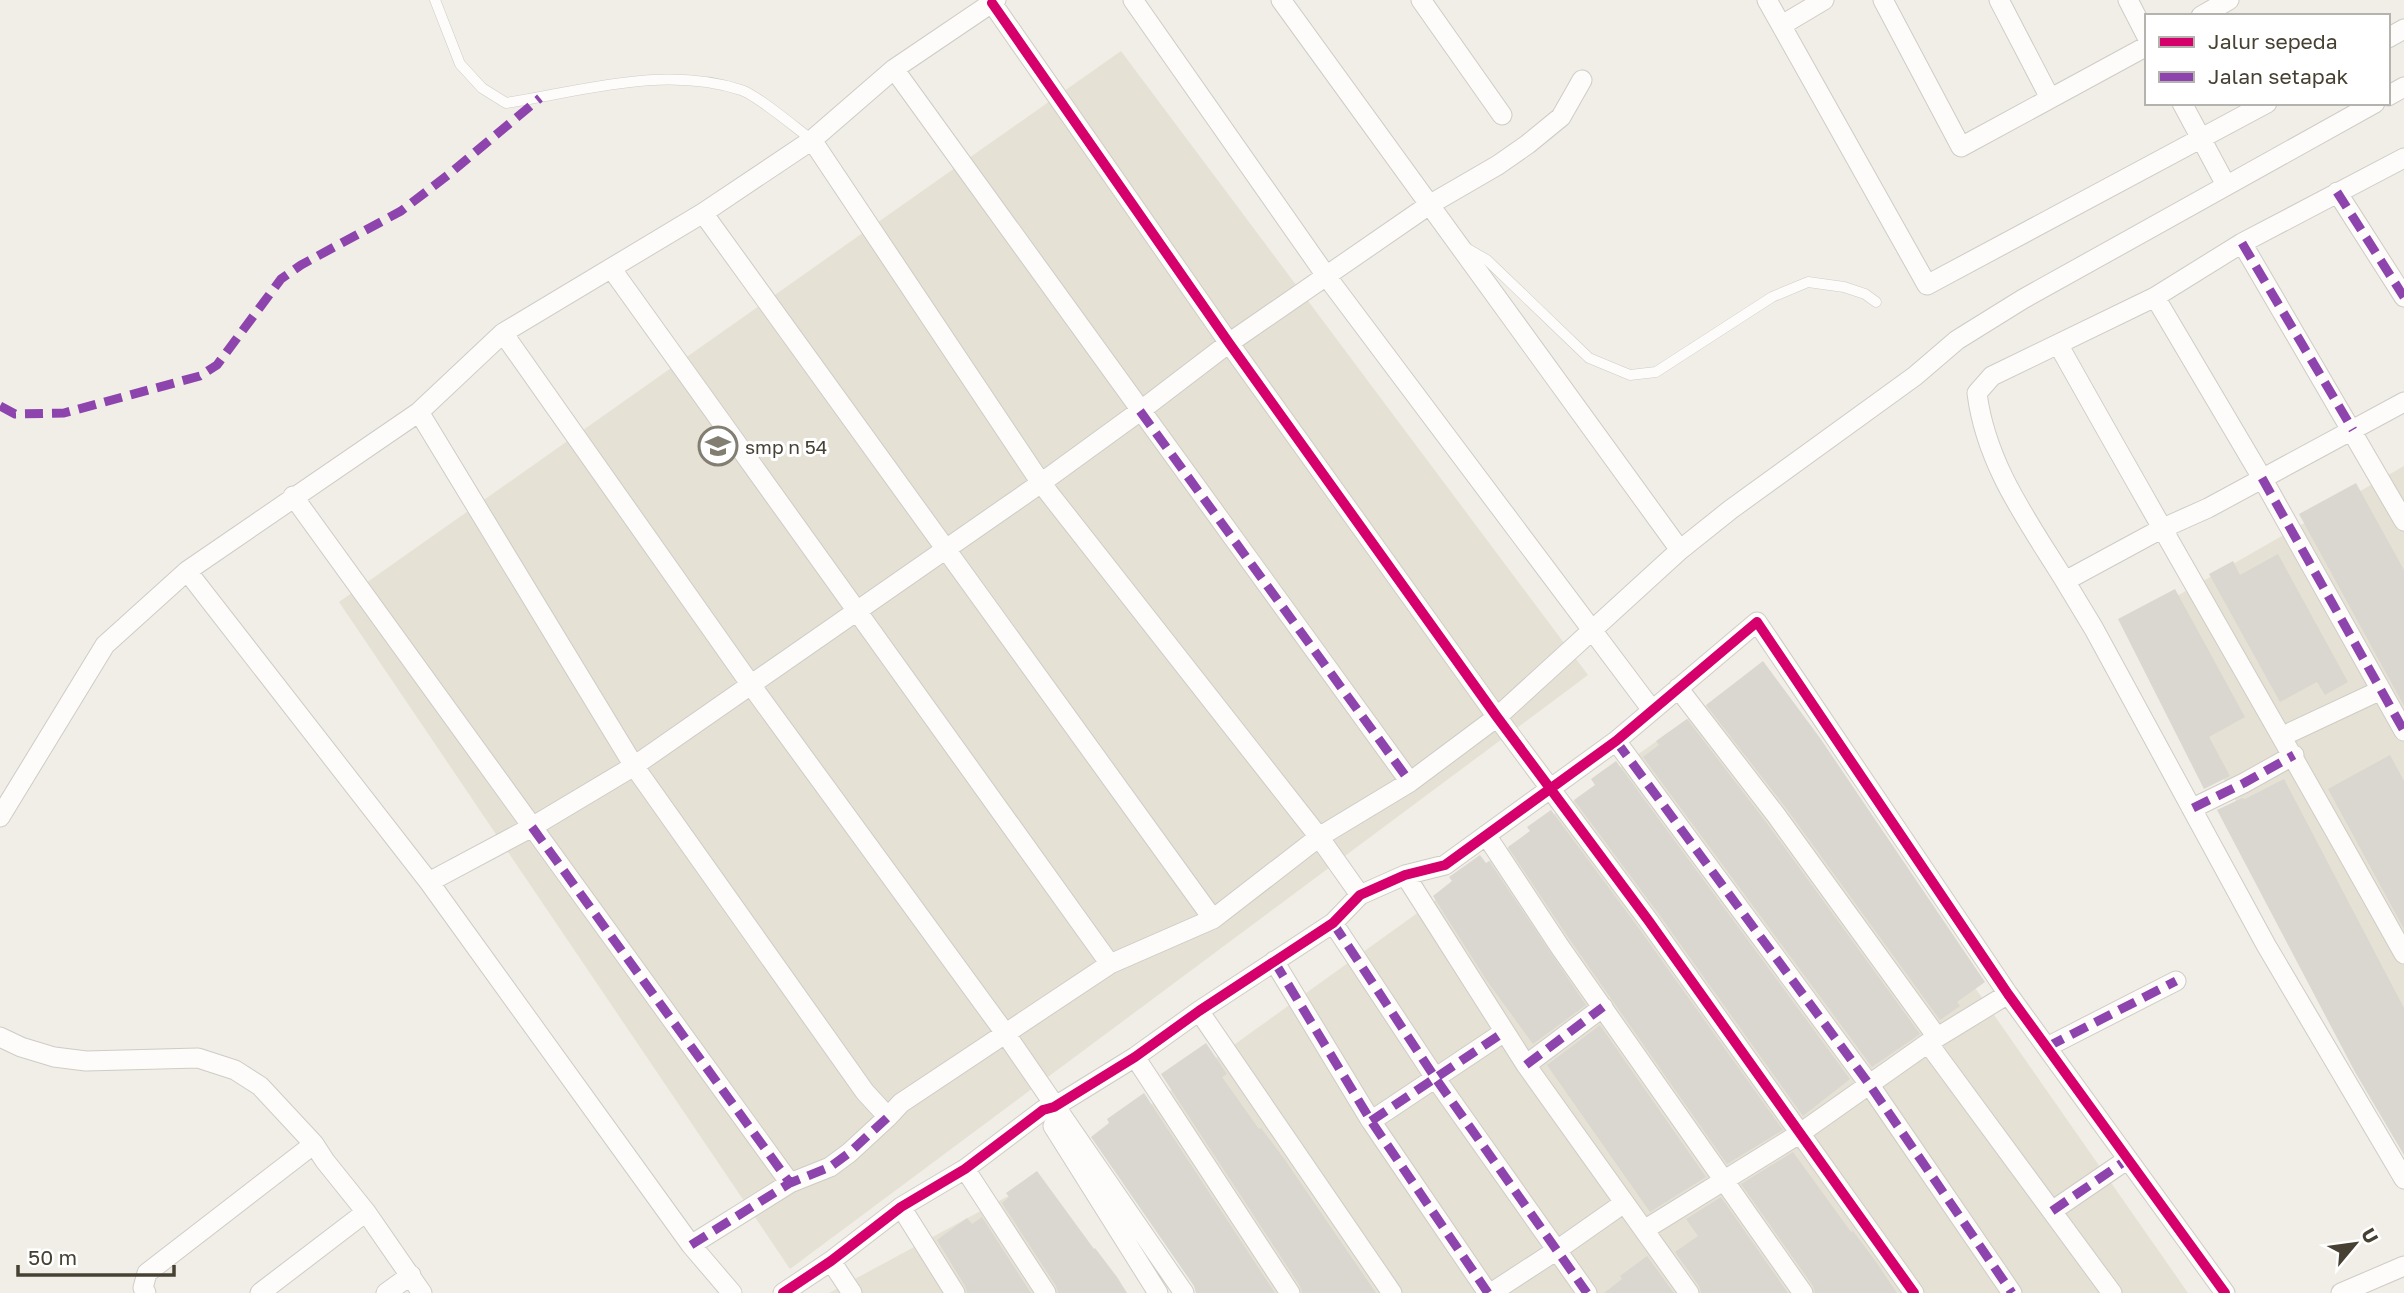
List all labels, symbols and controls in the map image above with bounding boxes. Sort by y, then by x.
legend [2145,14,2390,105]
text: Jalur sepeda [2208,28,2338,54]
text: Jalan setapak [2208,63,2349,89]
school or university icon: smp n 54 [697,425,739,467]
place label: smp n 54 [745,435,827,458]
north arrow [2320,1209,2390,1279]
text: U [2357,1224,2384,1247]
scale bar [18,1234,173,1278]
text: 50 m [28,1244,77,1270]

